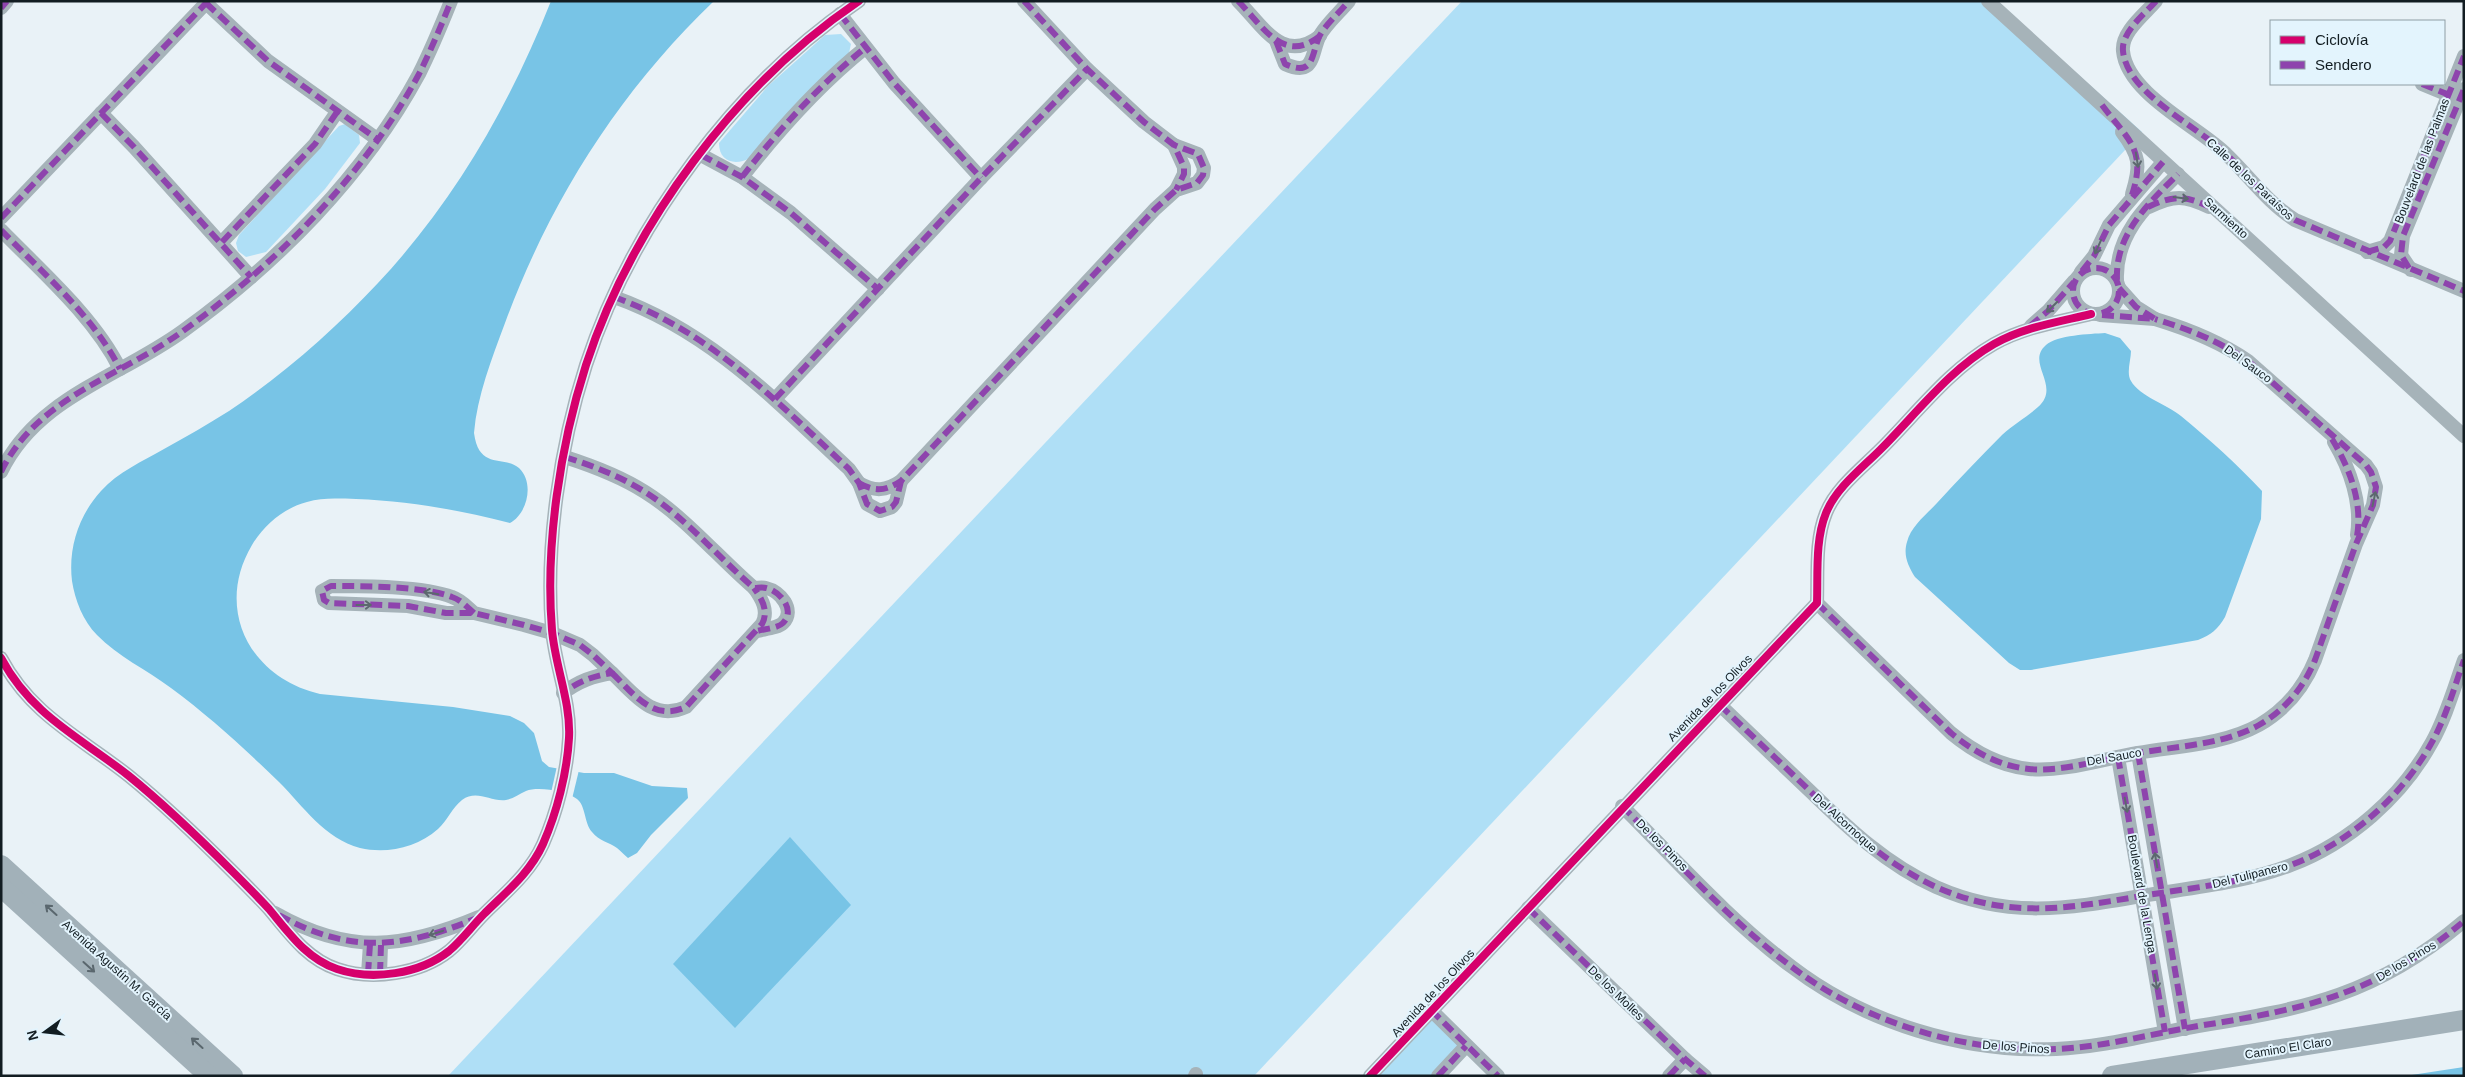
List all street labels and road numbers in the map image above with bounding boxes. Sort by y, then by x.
street label: Bouvelard de las Palmas [2392,97,2452,225]
street label: Calle de los Paraísos [2204,135,2296,223]
street label: Sarmiento [2201,194,2251,242]
street label: Del Sauco [2221,342,2275,386]
street label: Avenida de los Olivos [1665,652,1755,744]
street label: Del Sauco [2086,745,2143,769]
street label: Del Alcornoque [1810,791,1880,856]
street label: De los Pinos [1633,816,1691,874]
street label: Boulevard de la Lenga [2125,834,2159,955]
street label: Del Tulipanero [2211,859,2290,891]
street label: Avenida Agustín M. García [59,917,175,1023]
street label: De los Pinos [2374,938,2438,984]
street label: Avenida de los Olivos [1389,946,1477,1040]
street label: De los Molles [1585,963,1647,1023]
street label: Camino El Claro [2244,1034,2333,1062]
street label: De los Pinos [1982,1038,2050,1056]

